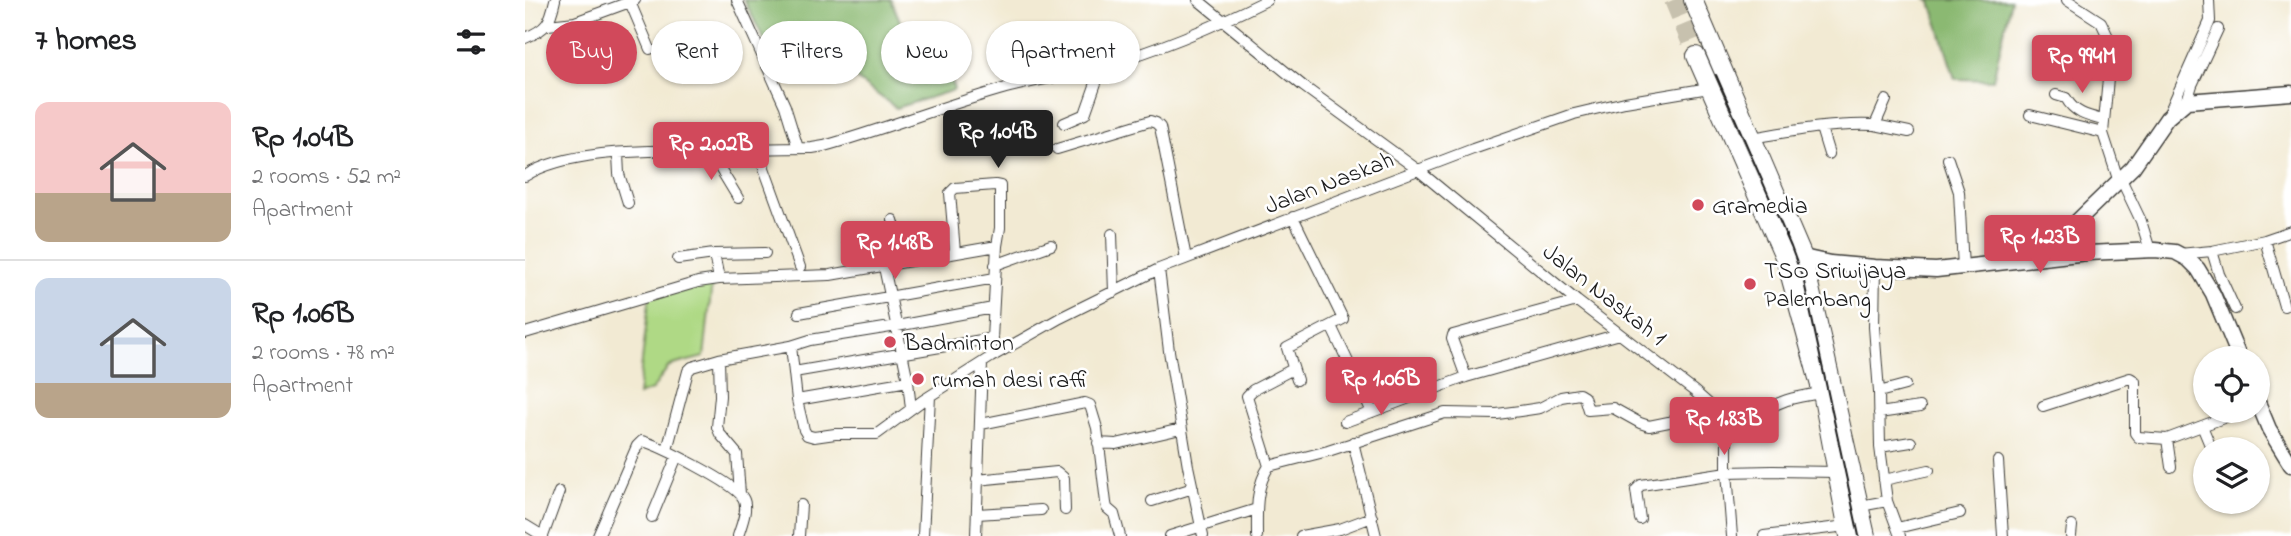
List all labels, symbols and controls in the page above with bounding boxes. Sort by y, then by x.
text: 7 homes [35,20,137,64]
chip: Buy [546,21,637,84]
chip: Rent [651,21,743,84]
chip: Filters [757,21,867,84]
chip: New [881,21,972,84]
chip: Apartment [986,21,1140,84]
icon: filters [452,23,490,61]
pin: Rp 994M [2017,36,2147,95]
text: Rp 994M [2048,41,2116,74]
pin: Rp 1.04B [926,110,1070,170]
text: Rp 1.04B [959,116,1037,149]
text: Rp 1.04B [252,117,354,161]
pin: Rp 2.02B [639,122,783,182]
text: Rp 2.02B [669,128,753,161]
icon: home [91,130,175,214]
street label: Jalan Naskah [1260,144,1400,225]
text: 2 rooms · 52 m² [252,161,401,194]
place label: Gramedia [1712,190,1808,225]
text: Apartment [252,194,353,227]
marker: Gramedia [1690,197,1706,213]
pin: Rp 1.23B [1968,216,2112,275]
text: Rp 1.23B [2000,221,2080,254]
pin: Rp 1.48B [823,222,967,281]
text: Rp 1.48B [857,227,933,260]
street label: Jalan Naskah 1 [1534,236,1673,356]
place label: TSO Sriwijaya Palembang [1764,255,1906,318]
marker: TSO Sriwijaya Palembang [1742,276,1758,292]
text: Rp 1.06B [252,293,354,337]
icon: home [91,306,175,390]
place label: Badminton [903,327,1014,362]
marker: Badminton [882,334,898,350]
text: 2 rooms · 78 m² [252,337,395,370]
map controls [2193,346,2270,514]
button: locate [2193,346,2270,423]
pin: Rp 1.06B [1309,358,1453,417]
text: Rp 1.06B [1342,363,1420,396]
place label: rumah desi raffi [932,364,1088,399]
text: Apartment [252,370,353,403]
marker: rumah desi raffi [910,371,926,387]
pin: Rp 1.83B [1652,398,1796,457]
text: Rp 1.83B [1686,403,1762,436]
button: layers [2193,437,2270,514]

